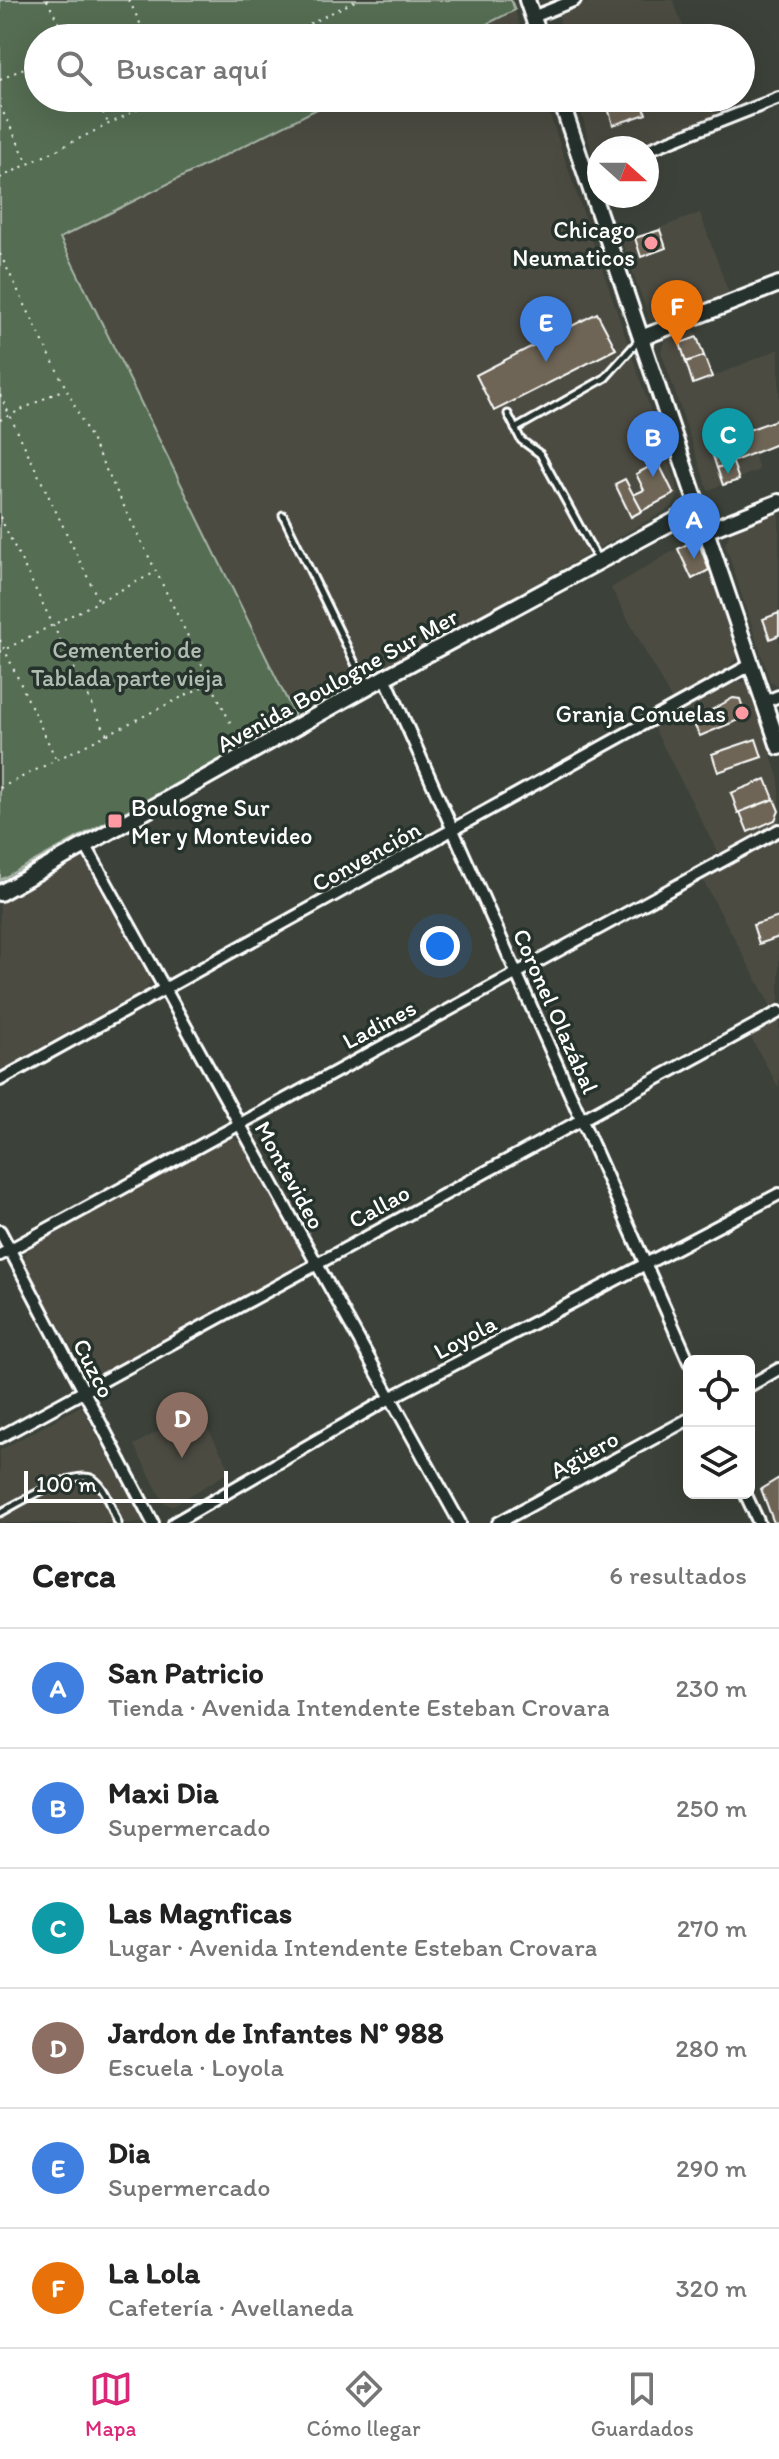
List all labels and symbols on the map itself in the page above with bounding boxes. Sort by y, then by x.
north arrow [587,136,659,208]
place label: Chicago Neumaticos [512,215,635,272]
marker: Chicago Neumaticos [642,234,660,252]
pin: F [651,280,703,346]
pin: E [520,296,572,362]
pin: C [702,408,754,474]
pin: B [627,411,679,477]
pin: A [668,493,720,559]
street label: Avenida Boulogne Sur Mer [211,602,463,758]
park label: Cementerio de Tablada parte vieja [31,635,223,692]
place label: Granja Conuelas [556,699,726,728]
marker: Granja Conuelas [733,704,751,722]
place label: Boulogne Sur Mer y Montevideo [131,793,313,850]
marker: Boulogne Sur Mer y Montevideo [106,812,124,830]
street label: Convención [307,814,426,898]
street label: Coronel Olazábal [507,924,605,1098]
your location [420,926,460,966]
street label: Ladines [337,993,421,1055]
street label: Montevideo [248,1116,332,1234]
street label: Callao [343,1177,415,1235]
street label: Loyola [429,1308,502,1366]
street label: Cuzco [67,1333,121,1403]
pin: D [156,1392,208,1458]
street label: Agüero [545,1423,623,1485]
scale bar [24,1467,228,1503]

